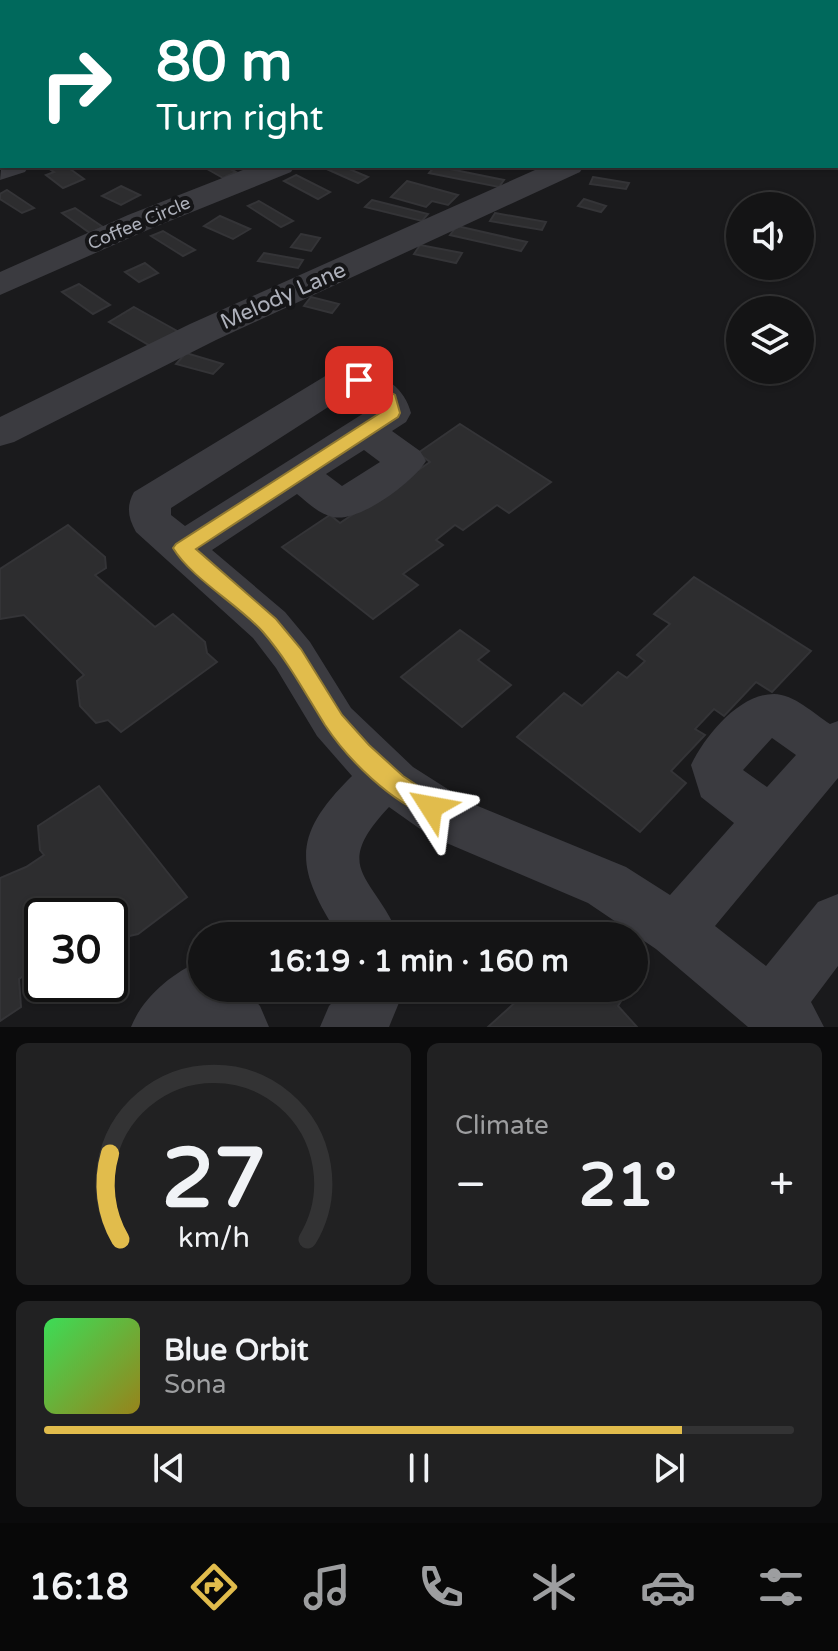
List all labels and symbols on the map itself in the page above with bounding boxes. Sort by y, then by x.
street label: Coffee Circle [84,191,194,255]
street label: Melody Lane [216,257,350,335]
pin [325,346,393,414]
position arrow [389,765,473,849]
speed limit sign: 30 [24,898,128,1002]

